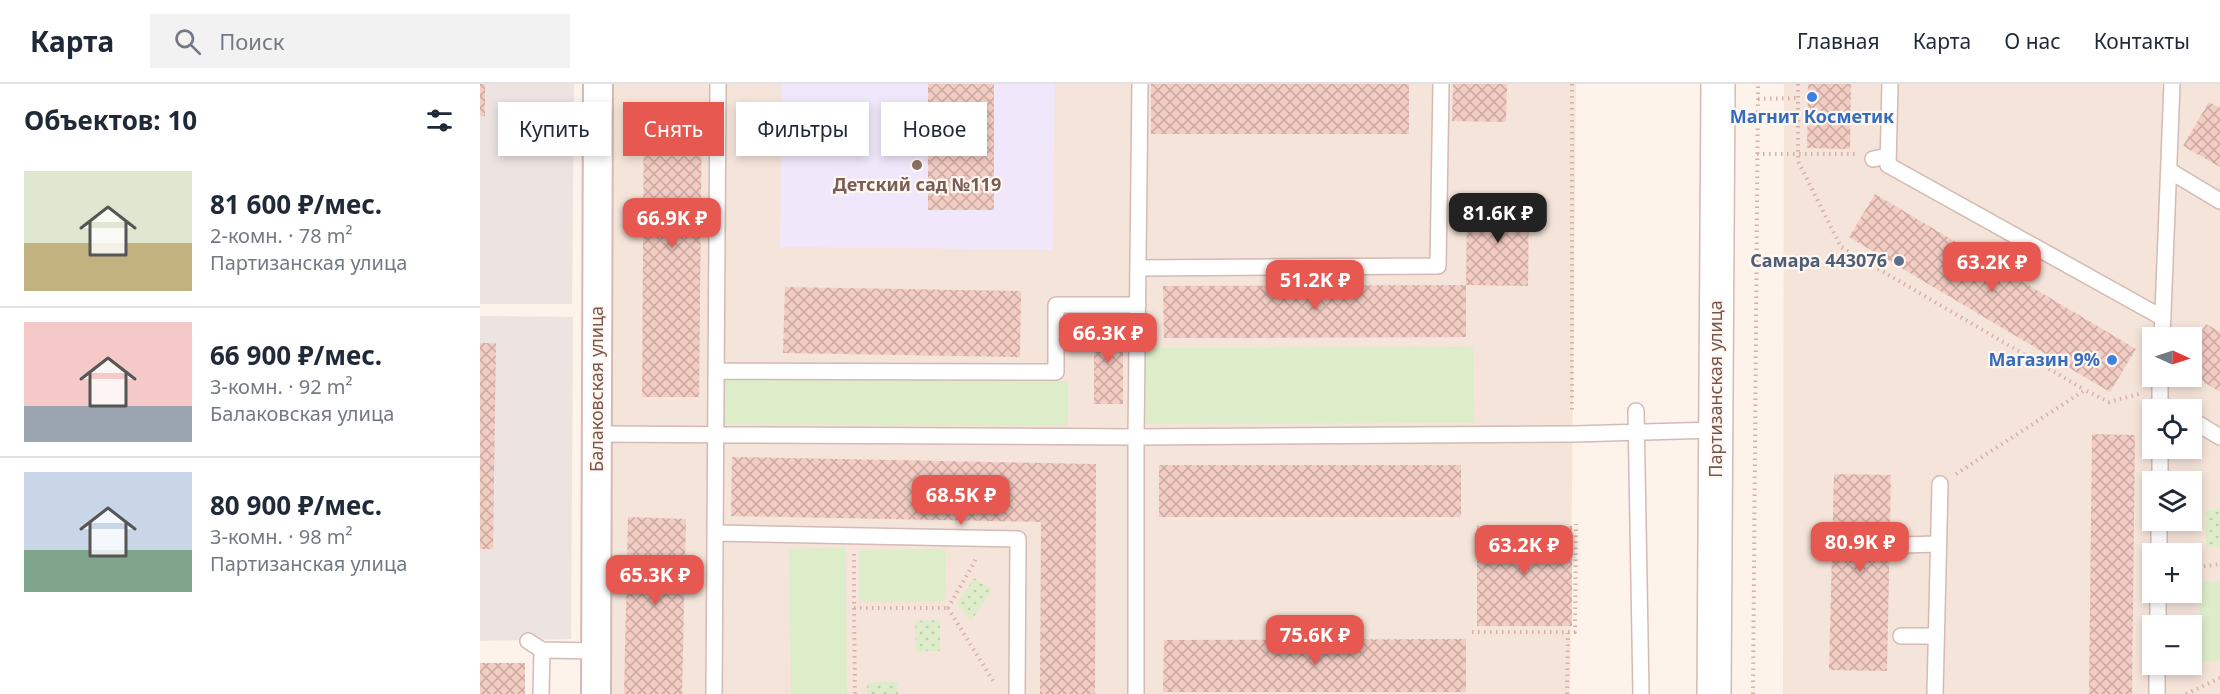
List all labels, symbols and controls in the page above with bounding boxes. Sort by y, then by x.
search box [150,14,570,68]
text: Карта [30,22,114,60]
icon: search [171,25,204,58]
text: Поиск [219,26,285,56]
text: Главная [1797,27,1880,55]
text: Карта [1913,27,1971,55]
text: О нас [2004,27,2061,55]
text: Контакты [2094,27,2190,55]
marker: Магнит Косметик [1805,90,1819,104]
text: Объектов: 10 [24,102,197,138]
chip: Купить [498,102,611,156]
chip: Снять [623,102,724,156]
chip: Фильтры [736,102,869,156]
chip: Новое [881,102,987,156]
icon: filters [423,104,456,137]
place label: Магнит Косметик [1730,104,1894,128]
marker: Детский сад №119 [910,158,924,172]
place label: Детский сад №119 [833,172,1001,196]
text: 81 600 ₽/мес. [210,186,382,222]
pin: 81.6K ₽ [1443,193,1553,244]
icon: home [72,195,144,267]
pin: 66.9K ₽ [617,198,727,249]
text: 81.6K ₽ [1463,199,1533,226]
text: 66.9K ₽ [637,204,707,231]
text: 2-комн. · 78 m² [210,222,353,249]
pin: 63.2K ₽ [1937,242,2047,293]
place label: Самара 443076 [1750,248,1887,272]
text: 63.2K ₽ [1957,248,2027,275]
text: Партизанская улица [210,249,407,276]
marker: Самара 443076 [1892,254,1906,268]
pin: 51.2K ₽ [1260,260,1370,311]
text: 51.2K ₽ [1280,266,1350,293]
street label: Партизанская улица [1703,300,1727,478]
street label: Балаковская улица [584,306,608,472]
pin: 66.3K ₽ [1053,313,1163,364]
text: 66.3K ₽ [1073,319,1143,346]
north arrow [2142,327,2202,387]
map controls [2142,327,2202,675]
text: 66 900 ₽/мес. [210,337,382,373]
icon: home [72,346,144,418]
place label: Магазин 9% [1989,347,2100,371]
marker: Магазин 9% [2105,353,2119,367]
text: 3-комн. · 92 m² [210,373,353,400]
button: locate [2142,399,2202,459]
text: Балаковская улица [210,400,394,427]
button: layers [2142,471,2202,531]
pin: 68.5K ₽ [906,475,1016,526]
text: 68.5K ₽ [926,481,996,508]
text: 80 900 ₽/мес. [210,487,382,523]
icon: home [72,496,144,568]
pin: 80.9K ₽ [1805,522,1915,573]
text: 3-комн. · 98 m² [210,523,353,550]
pin: 63.2K ₽ [1469,525,1579,576]
text: 80.9K ₽ [1825,528,1895,555]
text: 63.2K ₽ [1489,531,1559,558]
button: + [2142,543,2202,603]
text: Партизанская улица [210,550,407,577]
pin: 65.3K ₽ [600,555,710,606]
text: 65.3K ₽ [620,561,690,588]
pin: 75.6K ₽ [1260,615,1370,666]
button: − [2142,615,2202,675]
text: 75.6K ₽ [1280,621,1350,648]

